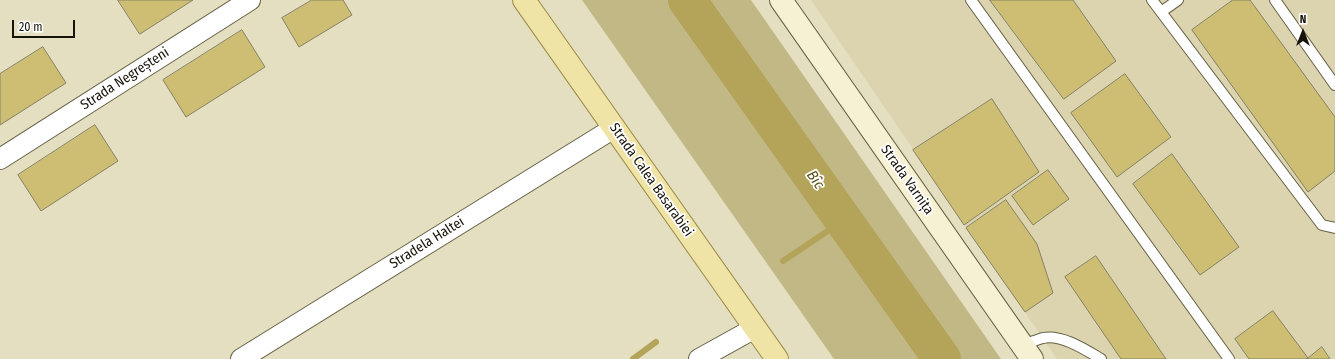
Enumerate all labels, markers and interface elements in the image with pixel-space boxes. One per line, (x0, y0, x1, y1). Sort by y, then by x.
scale bar (14, 12, 77, 38)
north arrow (1283, 12, 1323, 52)
text: N (1300, 13, 1306, 26)
text: 20 m (19, 20, 43, 34)
street label: Strada Negreșteni (78, 44, 172, 114)
street label: Strada Calea Basarabiei (606, 120, 696, 240)
street label: Strada Varnița (877, 142, 937, 218)
water label: Bîc (802, 167, 828, 193)
street label: Stradela Haltei (387, 213, 467, 273)

